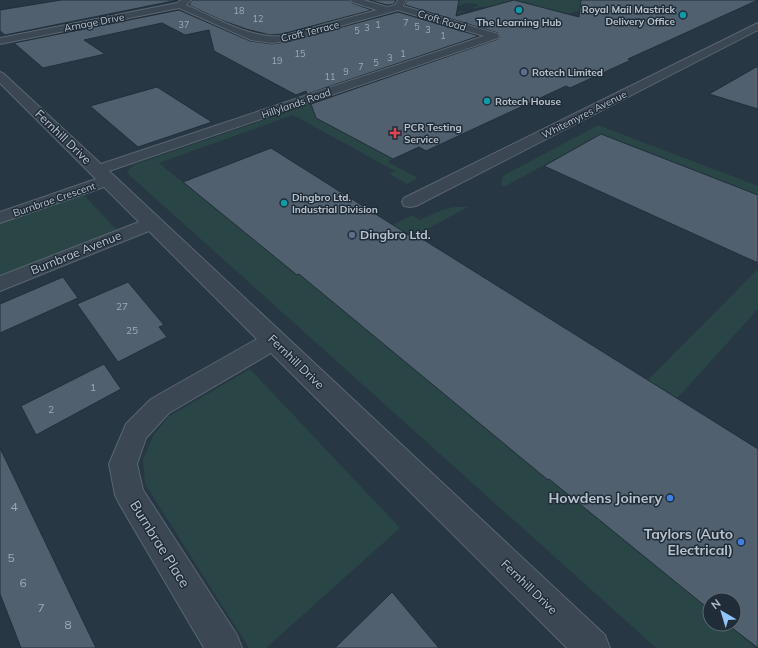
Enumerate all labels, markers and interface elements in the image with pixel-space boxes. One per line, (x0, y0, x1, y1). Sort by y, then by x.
place label: Royal Mail Mastrick Delivery Office (582, 3, 676, 28)
house number: 18 (234, 5, 244, 16)
marker: The Learning Hub (514, 5, 524, 15)
street label: Croft Road (416, 7, 468, 34)
street label: Arnage Drive (63, 10, 125, 35)
marker: Royal Mail Mastrick Delivery Office (678, 10, 688, 20)
house number: 12 (253, 13, 263, 24)
place label: The Learning Hub (476, 16, 562, 29)
house number: 7 (403, 17, 409, 28)
street label: Croft Terrace (280, 18, 341, 45)
house number: 37 (179, 19, 189, 30)
house number: 1 (375, 19, 381, 30)
house number: 5 (414, 21, 420, 32)
house number: 3 (364, 22, 370, 33)
house number: 3 (425, 24, 431, 35)
house number: 5 (354, 25, 360, 36)
house number: 1 (440, 30, 446, 41)
house number: 15 (295, 48, 306, 59)
house number: 1 (400, 48, 406, 59)
house number: 3 (387, 52, 393, 63)
house number: 19 (272, 55, 282, 66)
house number: 5 (373, 57, 379, 68)
house number: 7 (358, 61, 364, 72)
house number: 9 (343, 66, 349, 77)
place label: Rotech Limited (532, 66, 603, 79)
marker: Rotech Limited (519, 67, 529, 77)
house number: 11 (325, 71, 335, 82)
street label: Hillylands Road (260, 86, 333, 121)
street label: Whitemyres Avenue (540, 87, 629, 142)
place label: Rotech House (495, 95, 561, 108)
marker: Rotech House (482, 96, 492, 106)
street label: Fernhill Drive (32, 106, 95, 167)
place label: PCR Testing Service (404, 121, 462, 146)
marker: PCR Testing Service (389, 127, 401, 139)
street label: Burnbrae Crescent (11, 179, 97, 220)
place label: Dingbro Ltd. Industrial Division (292, 191, 378, 216)
marker: Dingbro Ltd. Industrial Division (279, 198, 289, 208)
street label: Burnbrae Avenue (28, 227, 123, 278)
place label: Dingbro Ltd. (360, 227, 431, 242)
marker: Dingbro Ltd. (347, 230, 357, 240)
house number: 27 (116, 300, 128, 313)
house number: 25 (126, 324, 138, 337)
street label: Fernhill Drive (265, 331, 328, 392)
house number: 1 (90, 381, 96, 394)
house number: 2 (48, 403, 54, 416)
place label: Howdens Joinery (549, 489, 662, 507)
marker: Howdens Joinery (665, 493, 675, 503)
street label: Burnbrae Place (126, 497, 194, 591)
house number: 4 (10, 499, 18, 514)
place label: Taylors (Auto Electrical) (644, 525, 733, 559)
marker: Taylors (Auto Electrical) (736, 537, 746, 547)
house number: 5 (7, 550, 15, 565)
street label: Fernhill Drive (498, 556, 561, 617)
house number: 6 (19, 575, 27, 590)
north arrow (702, 592, 742, 632)
text: N (708, 596, 723, 612)
house number: 7 (37, 600, 45, 615)
house number: 8 (64, 617, 72, 632)

